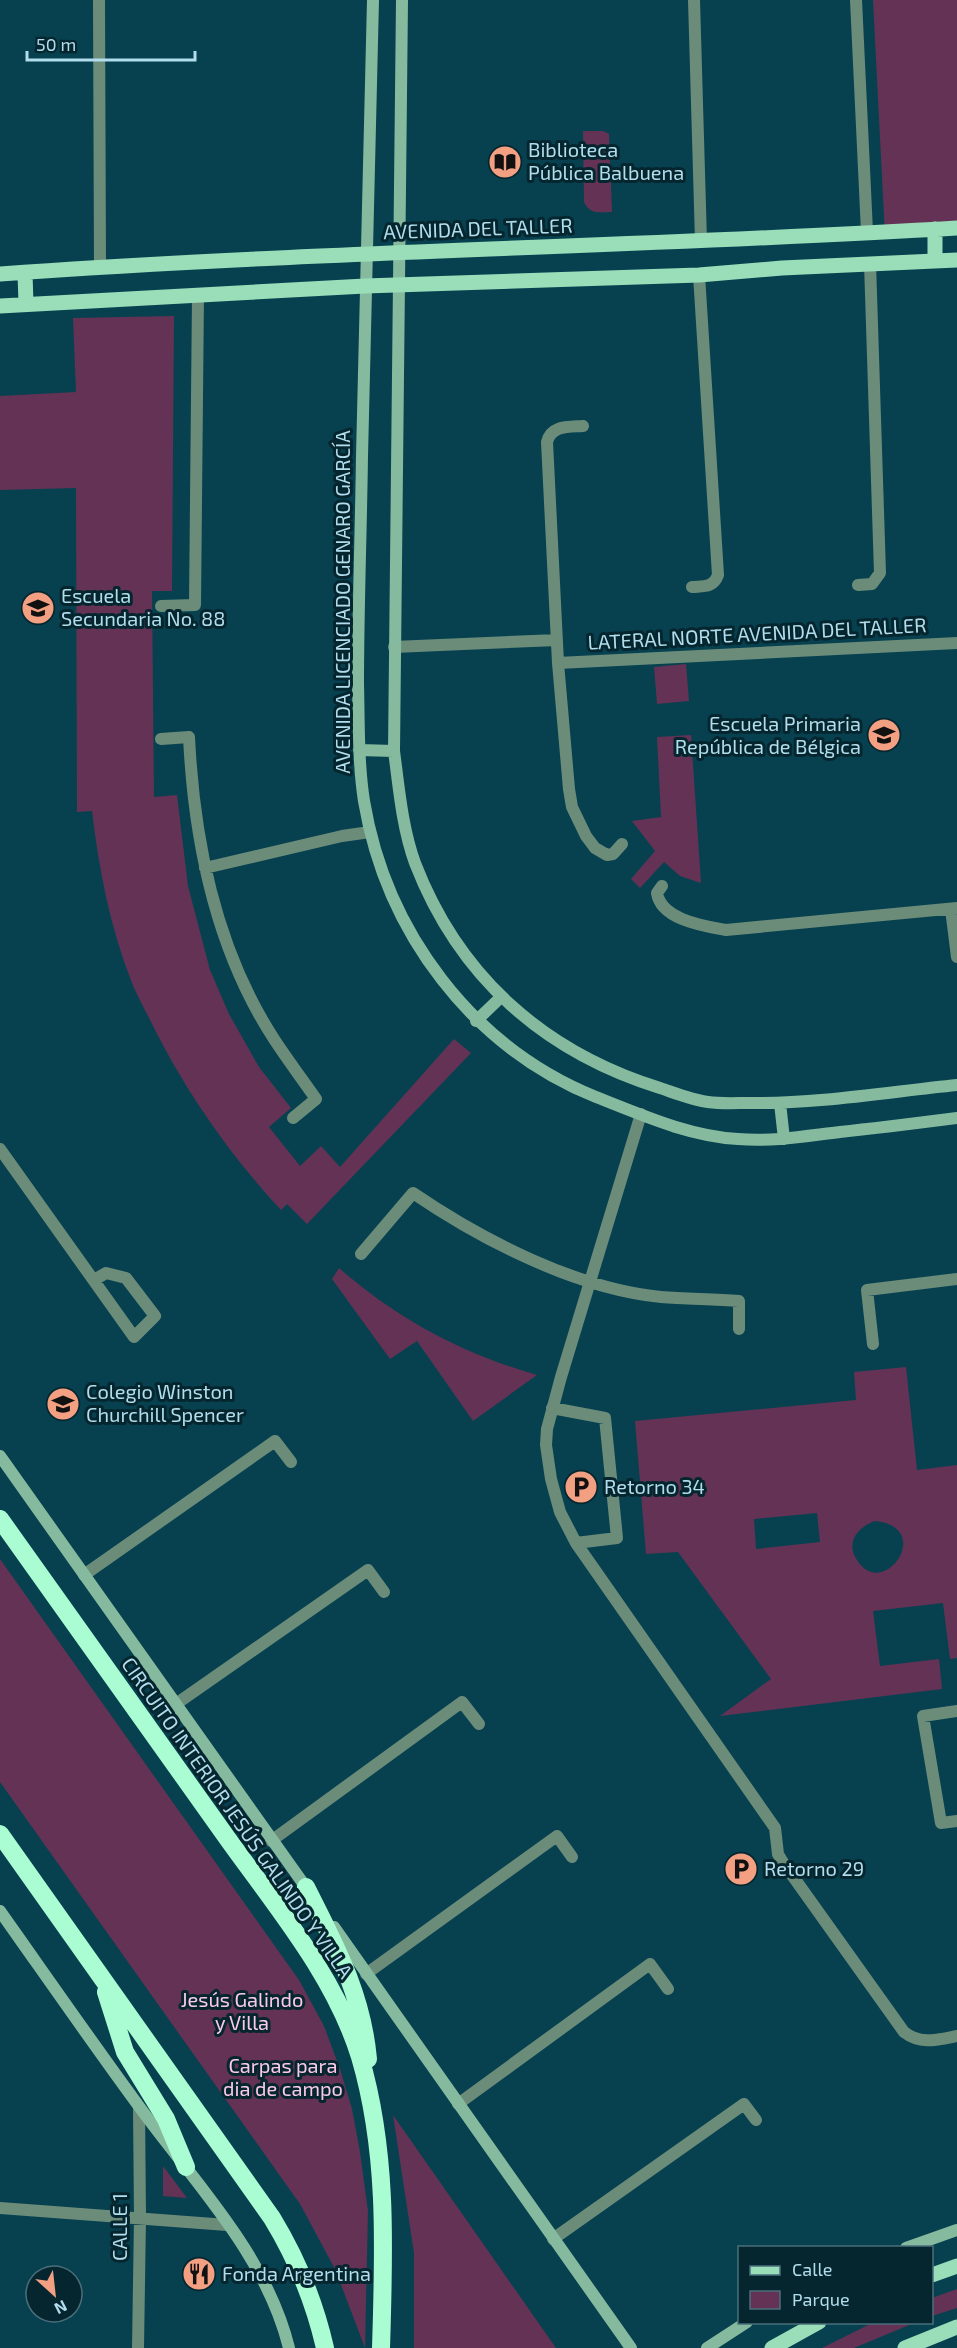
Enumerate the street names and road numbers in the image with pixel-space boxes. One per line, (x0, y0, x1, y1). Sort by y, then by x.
street label: AVENIDA DEL TALLER (383, 213, 573, 243)
street label: AVENIDA LICENCIADO GENARO GARCÍA (330, 430, 354, 774)
street label: LATERAL NORTE AVENIDA DEL TALLER (587, 612, 927, 654)
street label: CIRCUITO INTERIOR JESÚS GALINDO Y VILLA (117, 1652, 359, 1983)
street label: CALLE 1 (107, 2193, 131, 2261)

